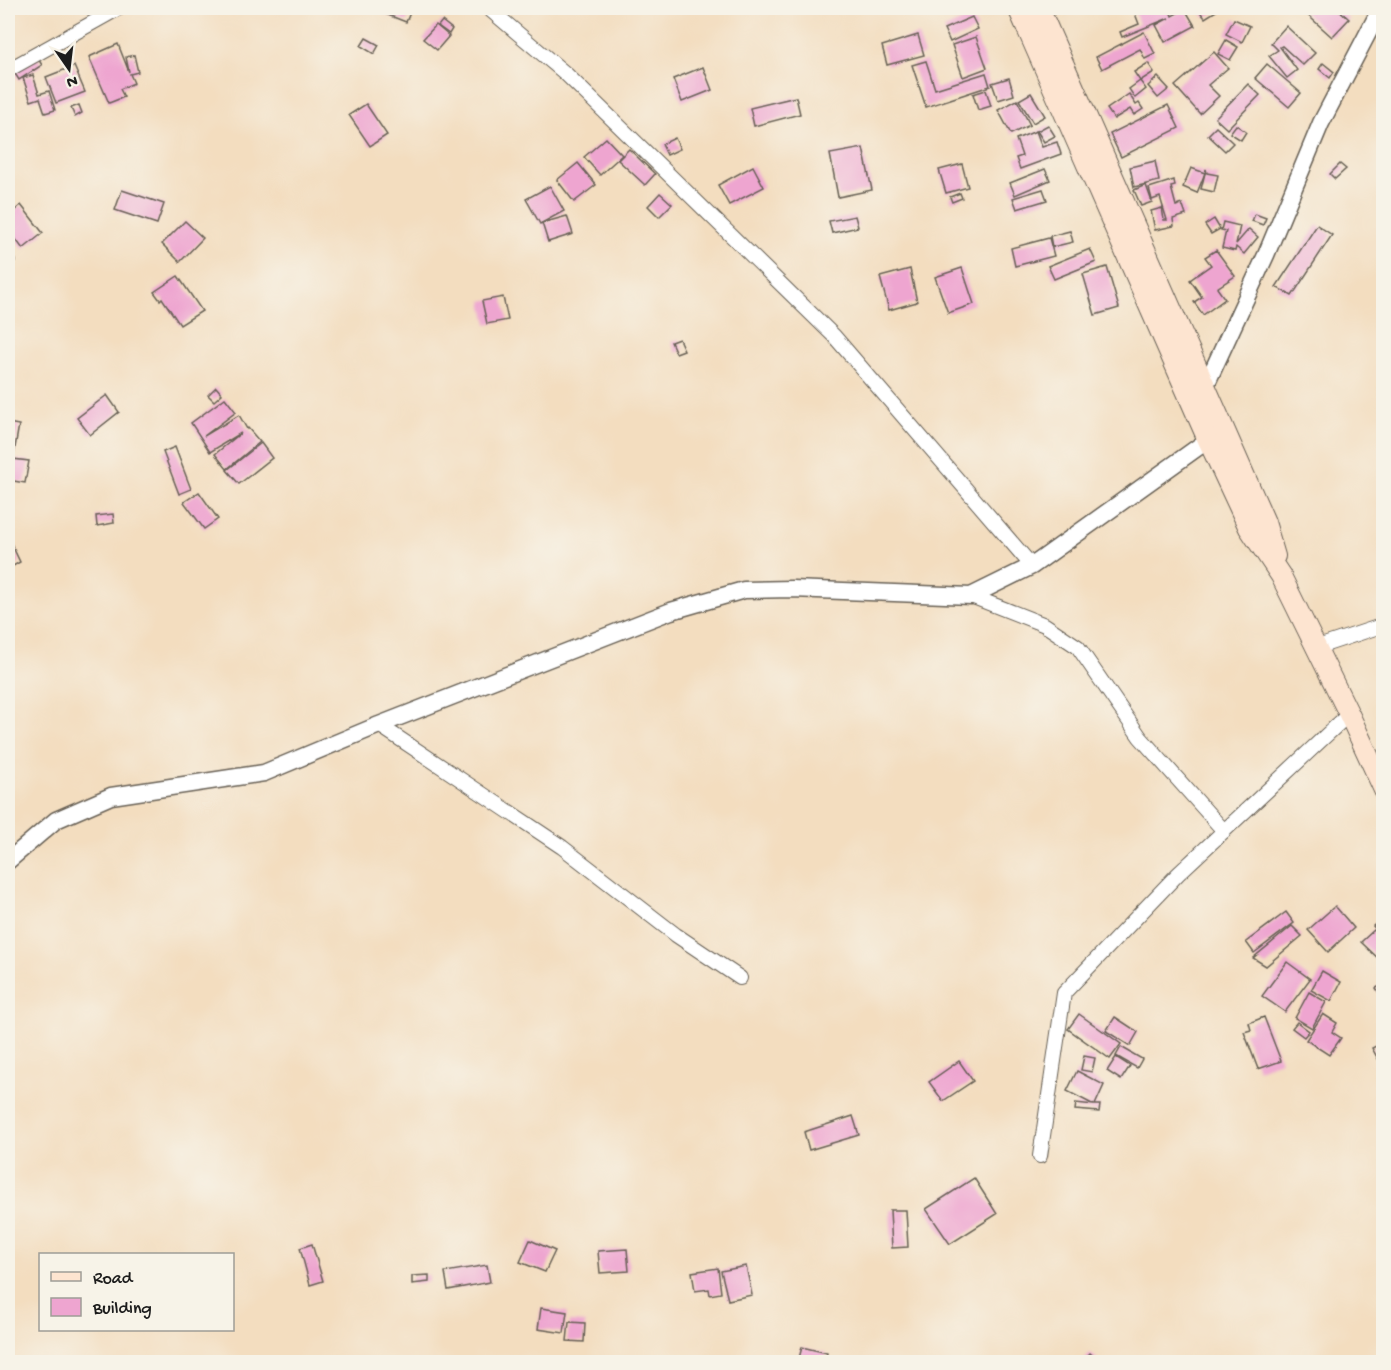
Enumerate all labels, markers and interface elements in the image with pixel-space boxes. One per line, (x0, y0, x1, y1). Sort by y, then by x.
north arrow (39, 39, 99, 99)
text: N (64, 70, 79, 91)
legend (39, 1253, 234, 1331)
text: Road (93, 1269, 134, 1290)
text: Building (92, 1299, 152, 1320)

